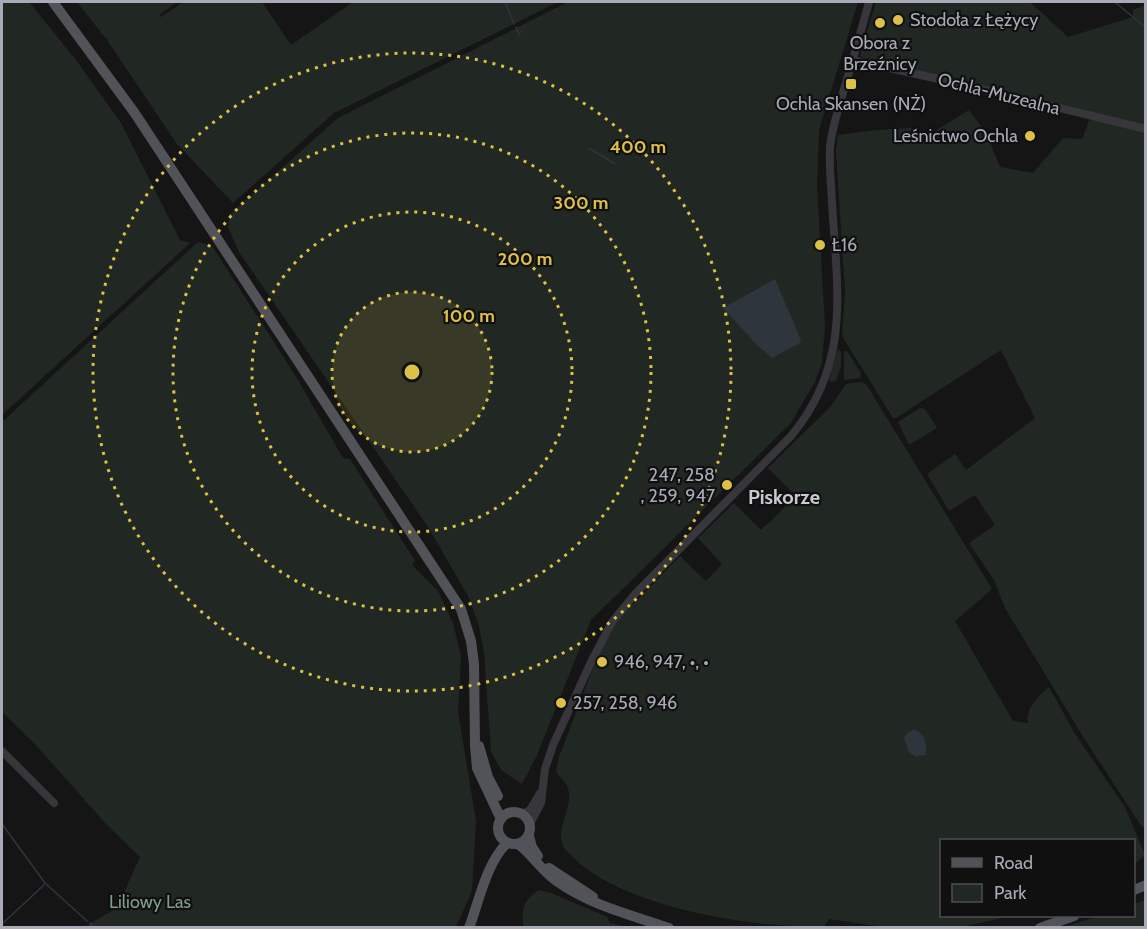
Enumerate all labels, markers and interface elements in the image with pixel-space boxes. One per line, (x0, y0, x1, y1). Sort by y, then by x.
place label: Stodoła z Łężycy (910, 9, 1038, 31)
marker: Stodoła z Łężycy (891, 13, 905, 27)
marker: Obora z Brzeźnicy (873, 16, 887, 30)
place label: Obora z Brzeźnicy (843, 32, 917, 75)
street label: Ochla-Muzealna (936, 68, 1063, 120)
marker: Ochla Skansen (NŻ) (844, 77, 858, 91)
place label: Ochla Skansen (NŻ) (776, 93, 926, 115)
place label: Leśnictwo Ochla (893, 125, 1018, 147)
marker: Leśnictwo Ochla (1023, 129, 1037, 143)
text: 400 m (610, 136, 666, 158)
text: 300 m (554, 192, 608, 214)
place label: Ł16 (832, 234, 857, 256)
marker: Ł16 (813, 238, 827, 252)
text: 200 m (498, 248, 552, 270)
text: 100 m (443, 305, 495, 327)
centre of rings (402, 362, 422, 382)
place label: 247, 258 , 259, 947 (640, 464, 715, 507)
marker: 247, 258 , 259, 947 (720, 478, 734, 492)
district label: Piskorze (748, 485, 820, 509)
place label: 946, 947, •, • (614, 651, 709, 673)
marker: 946, 947, •, • (595, 655, 609, 669)
place label: 257, 258, 946 (573, 692, 677, 714)
marker: 257, 258, 946 (554, 696, 568, 710)
legend (940, 839, 1135, 917)
text: Road (994, 852, 1033, 874)
text: Park (994, 882, 1027, 904)
park label: Liliowy Las (109, 891, 191, 913)

